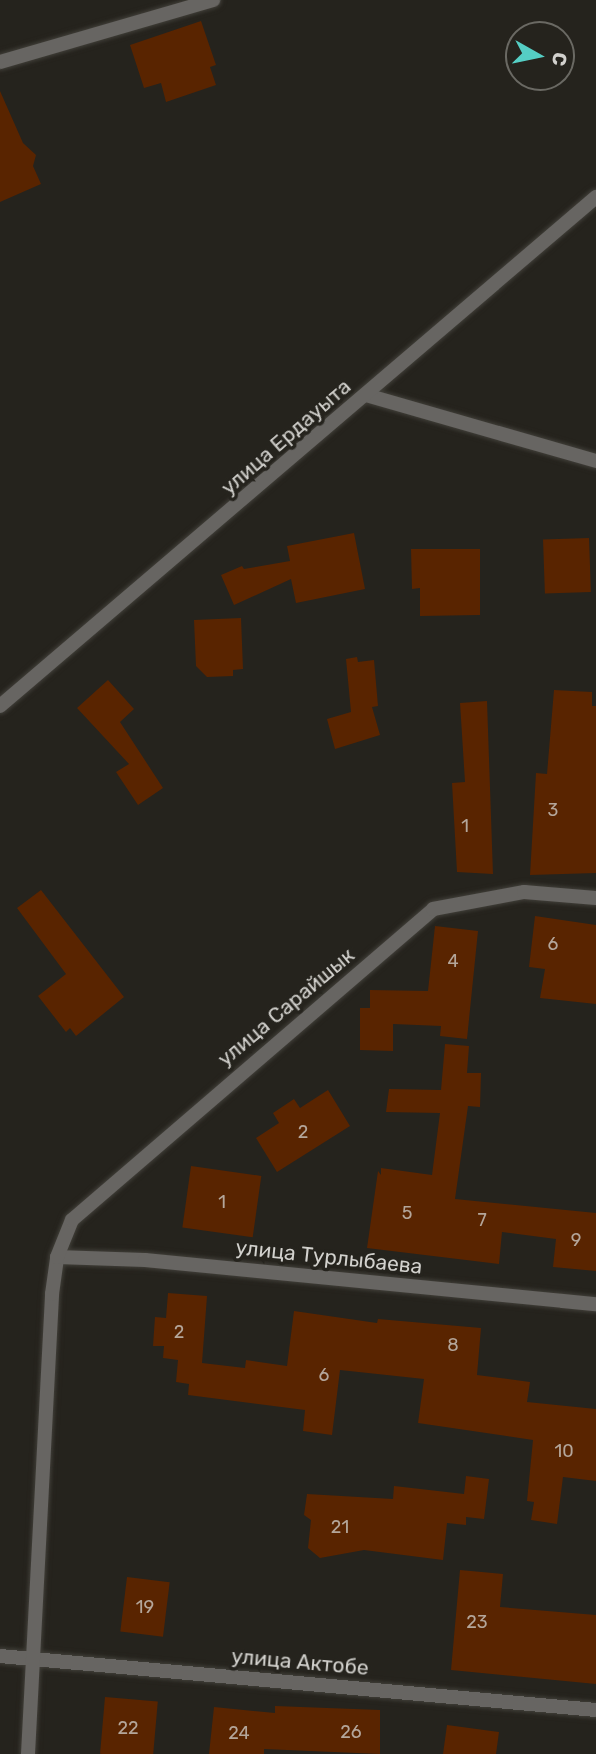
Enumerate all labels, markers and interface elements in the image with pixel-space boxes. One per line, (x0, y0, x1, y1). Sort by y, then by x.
north arrow (505, 21, 575, 91)
text: С (547, 51, 572, 67)
street label: улица Ердауыта (216, 374, 356, 500)
house number: 3 (548, 799, 558, 821)
house number: 1 (461, 815, 469, 837)
house number: 6 (548, 933, 558, 955)
street label: улица Сарайшык (213, 942, 359, 1072)
house number: 4 (447, 950, 459, 972)
house number: 2 (298, 1121, 308, 1143)
house number: 1 (218, 1191, 226, 1213)
house number: 5 (402, 1202, 412, 1224)
house number: 7 (477, 1209, 487, 1231)
house number: 9 (571, 1229, 581, 1251)
street label: улица Турлыбаева (234, 1235, 424, 1279)
house number: 2 (174, 1321, 184, 1343)
house number: 8 (447, 1334, 459, 1356)
house number: 6 (319, 1364, 329, 1386)
house number: 10 (554, 1440, 574, 1462)
house number: 21 (331, 1516, 349, 1538)
house number: 19 (136, 1596, 154, 1618)
house number: 23 (466, 1611, 488, 1633)
street label: улица Актобе (230, 1643, 370, 1681)
house number: 22 (117, 1717, 139, 1739)
house number: 26 (340, 1721, 362, 1743)
house number: 24 (228, 1722, 250, 1744)

